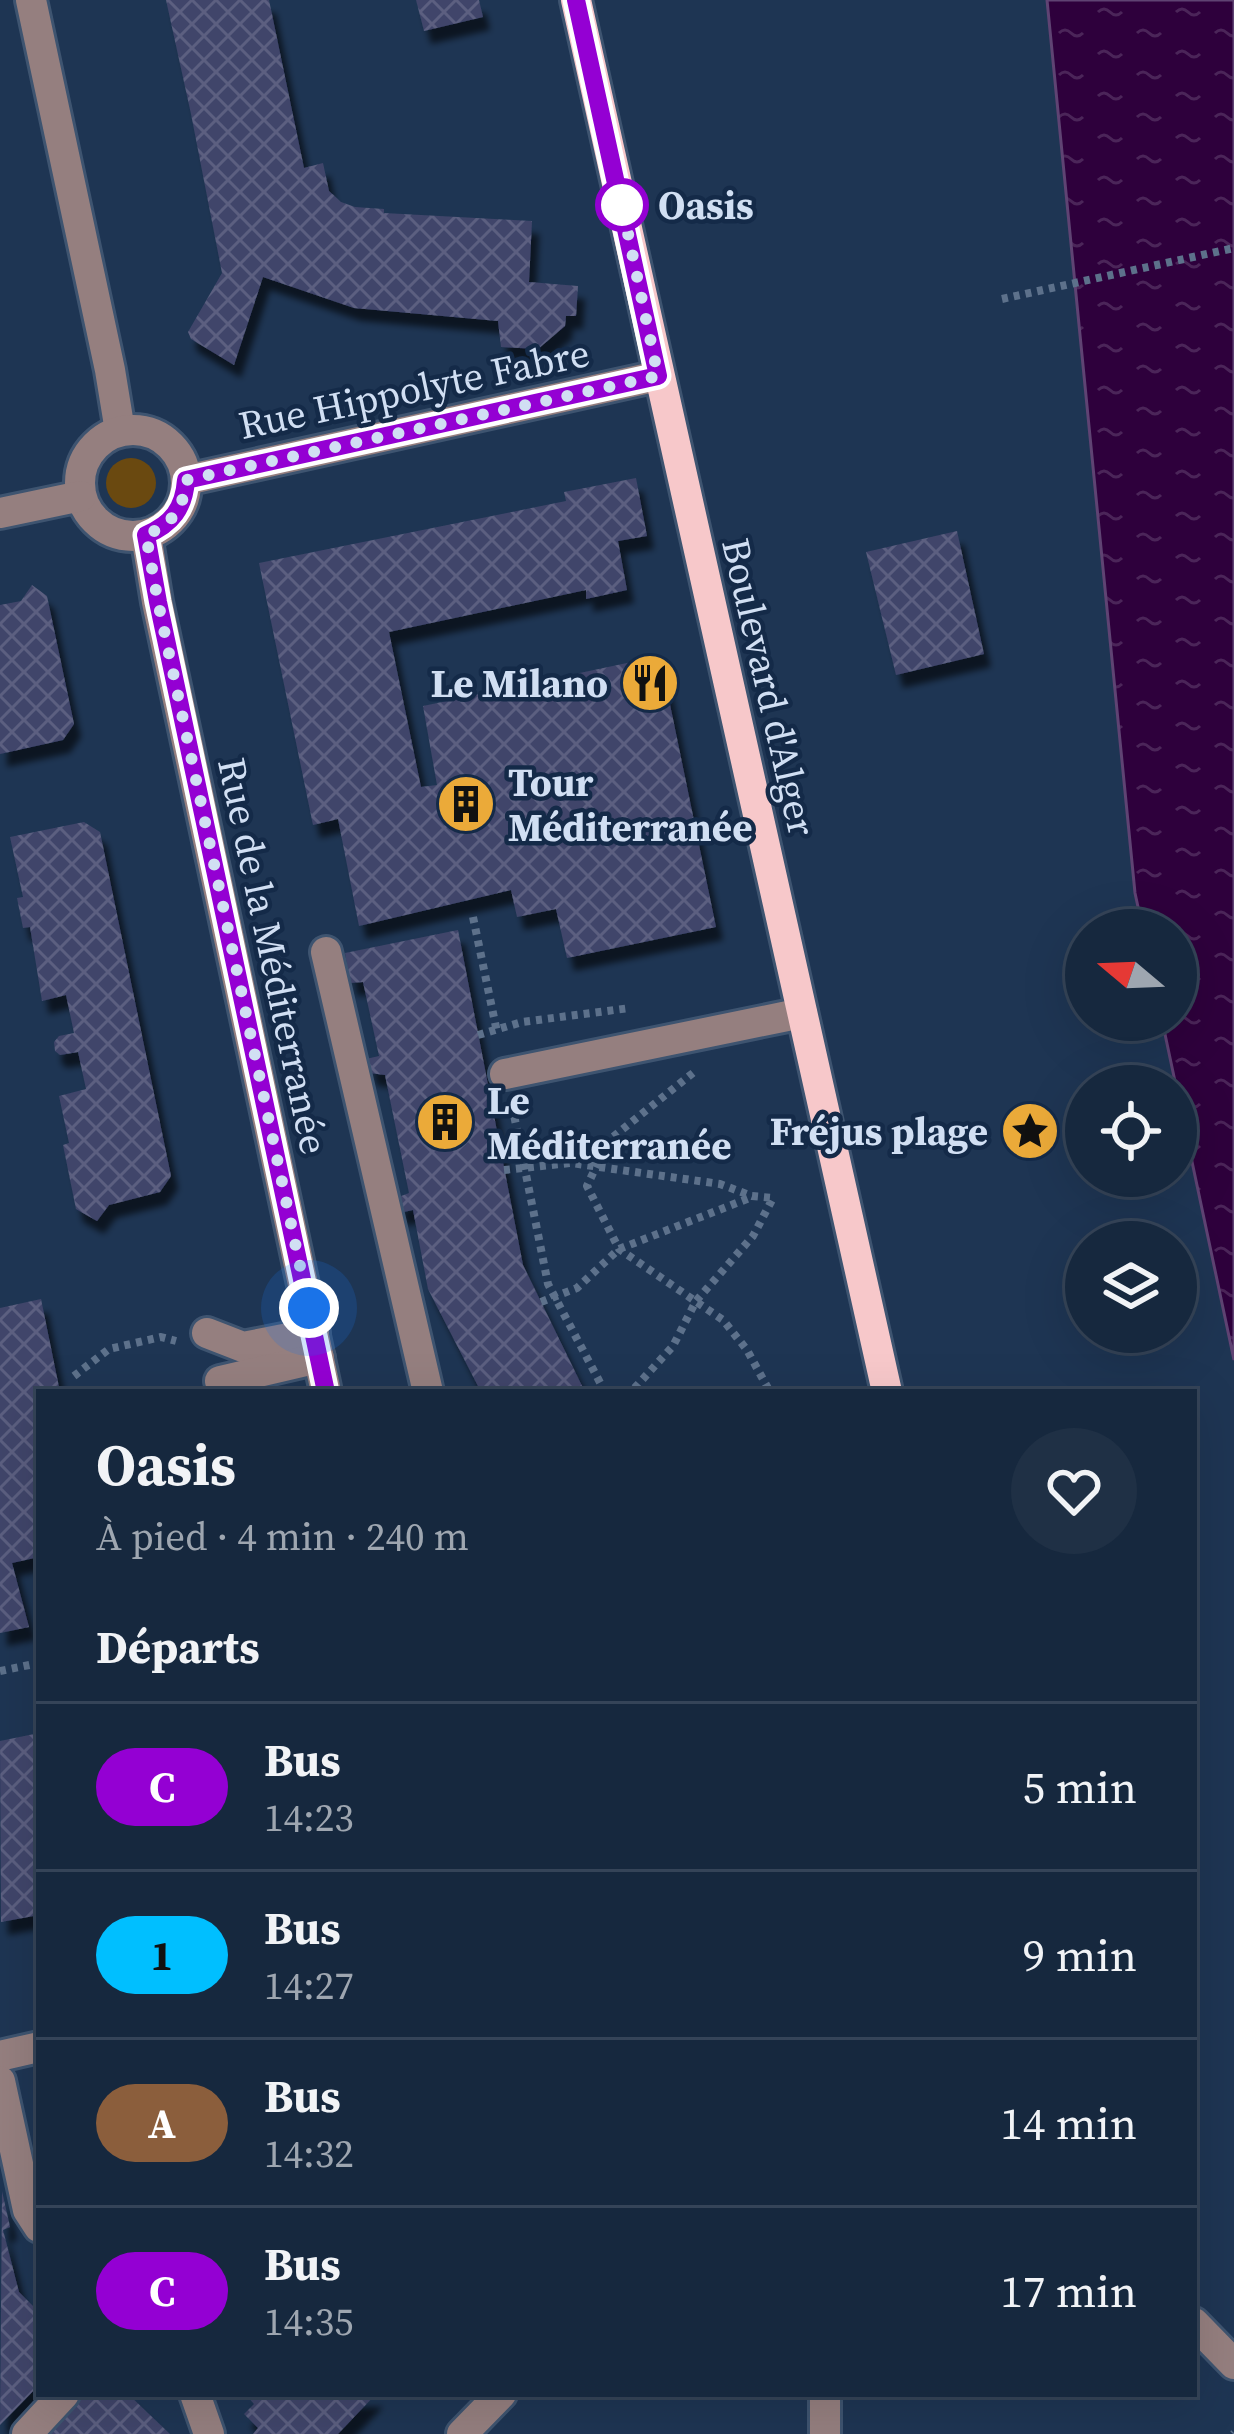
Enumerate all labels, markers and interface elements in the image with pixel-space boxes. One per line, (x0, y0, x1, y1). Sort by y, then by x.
place label: Oasis (658, 179, 754, 232)
marker: Oasis (597, 180, 647, 230)
street label: Rue Hippolyte Fabre (234, 326, 594, 452)
street label: Boulevard d'Alger (709, 533, 829, 842)
restaurant icon: Le Milano (619, 652, 681, 714)
place label: Le Milano (431, 657, 608, 710)
street label: Rue de la Méditerranée (205, 753, 341, 1159)
place label: Tour Méditerranée (508, 756, 752, 854)
building icon: Tour Méditerranée (435, 773, 497, 835)
north arrow (1065, 909, 1197, 1041)
map controls (1065, 909, 1197, 1353)
button: locate (1065, 1065, 1197, 1197)
place label: Le Méditerranée (487, 1074, 731, 1172)
building icon: Le Méditerranée (414, 1091, 476, 1153)
place icon: Fréjus plage (999, 1100, 1061, 1162)
place label: Fréjus plage (770, 1105, 988, 1158)
button: layers (1065, 1221, 1197, 1353)
your location (279, 1278, 339, 1338)
text: Oasis (96, 1426, 236, 1504)
button: heart (1011, 1428, 1137, 1554)
text: À pied · 4 min · 240 m (96, 1510, 469, 1563)
text: Départs (96, 1616, 260, 1678)
text: Bus (264, 1729, 341, 1791)
text: 5 min (1023, 1756, 1137, 1818)
text: C (149, 1758, 175, 1816)
text: 14:23 (264, 1791, 354, 1844)
text: Bus (264, 1897, 341, 1959)
text: 9 min (1023, 1924, 1137, 1986)
text: 1 (151, 1926, 173, 1984)
text: 14:27 (264, 1959, 354, 2012)
text: Bus (264, 2065, 341, 2127)
text: 14 min (1000, 2092, 1137, 2154)
text: A (148, 2094, 176, 2152)
text: 14:32 (264, 2127, 354, 2180)
text: Bus (264, 2233, 341, 2295)
text: 17 min (1000, 2260, 1137, 2322)
text: C (149, 2262, 175, 2320)
text: 14:35 (264, 2295, 354, 2348)

